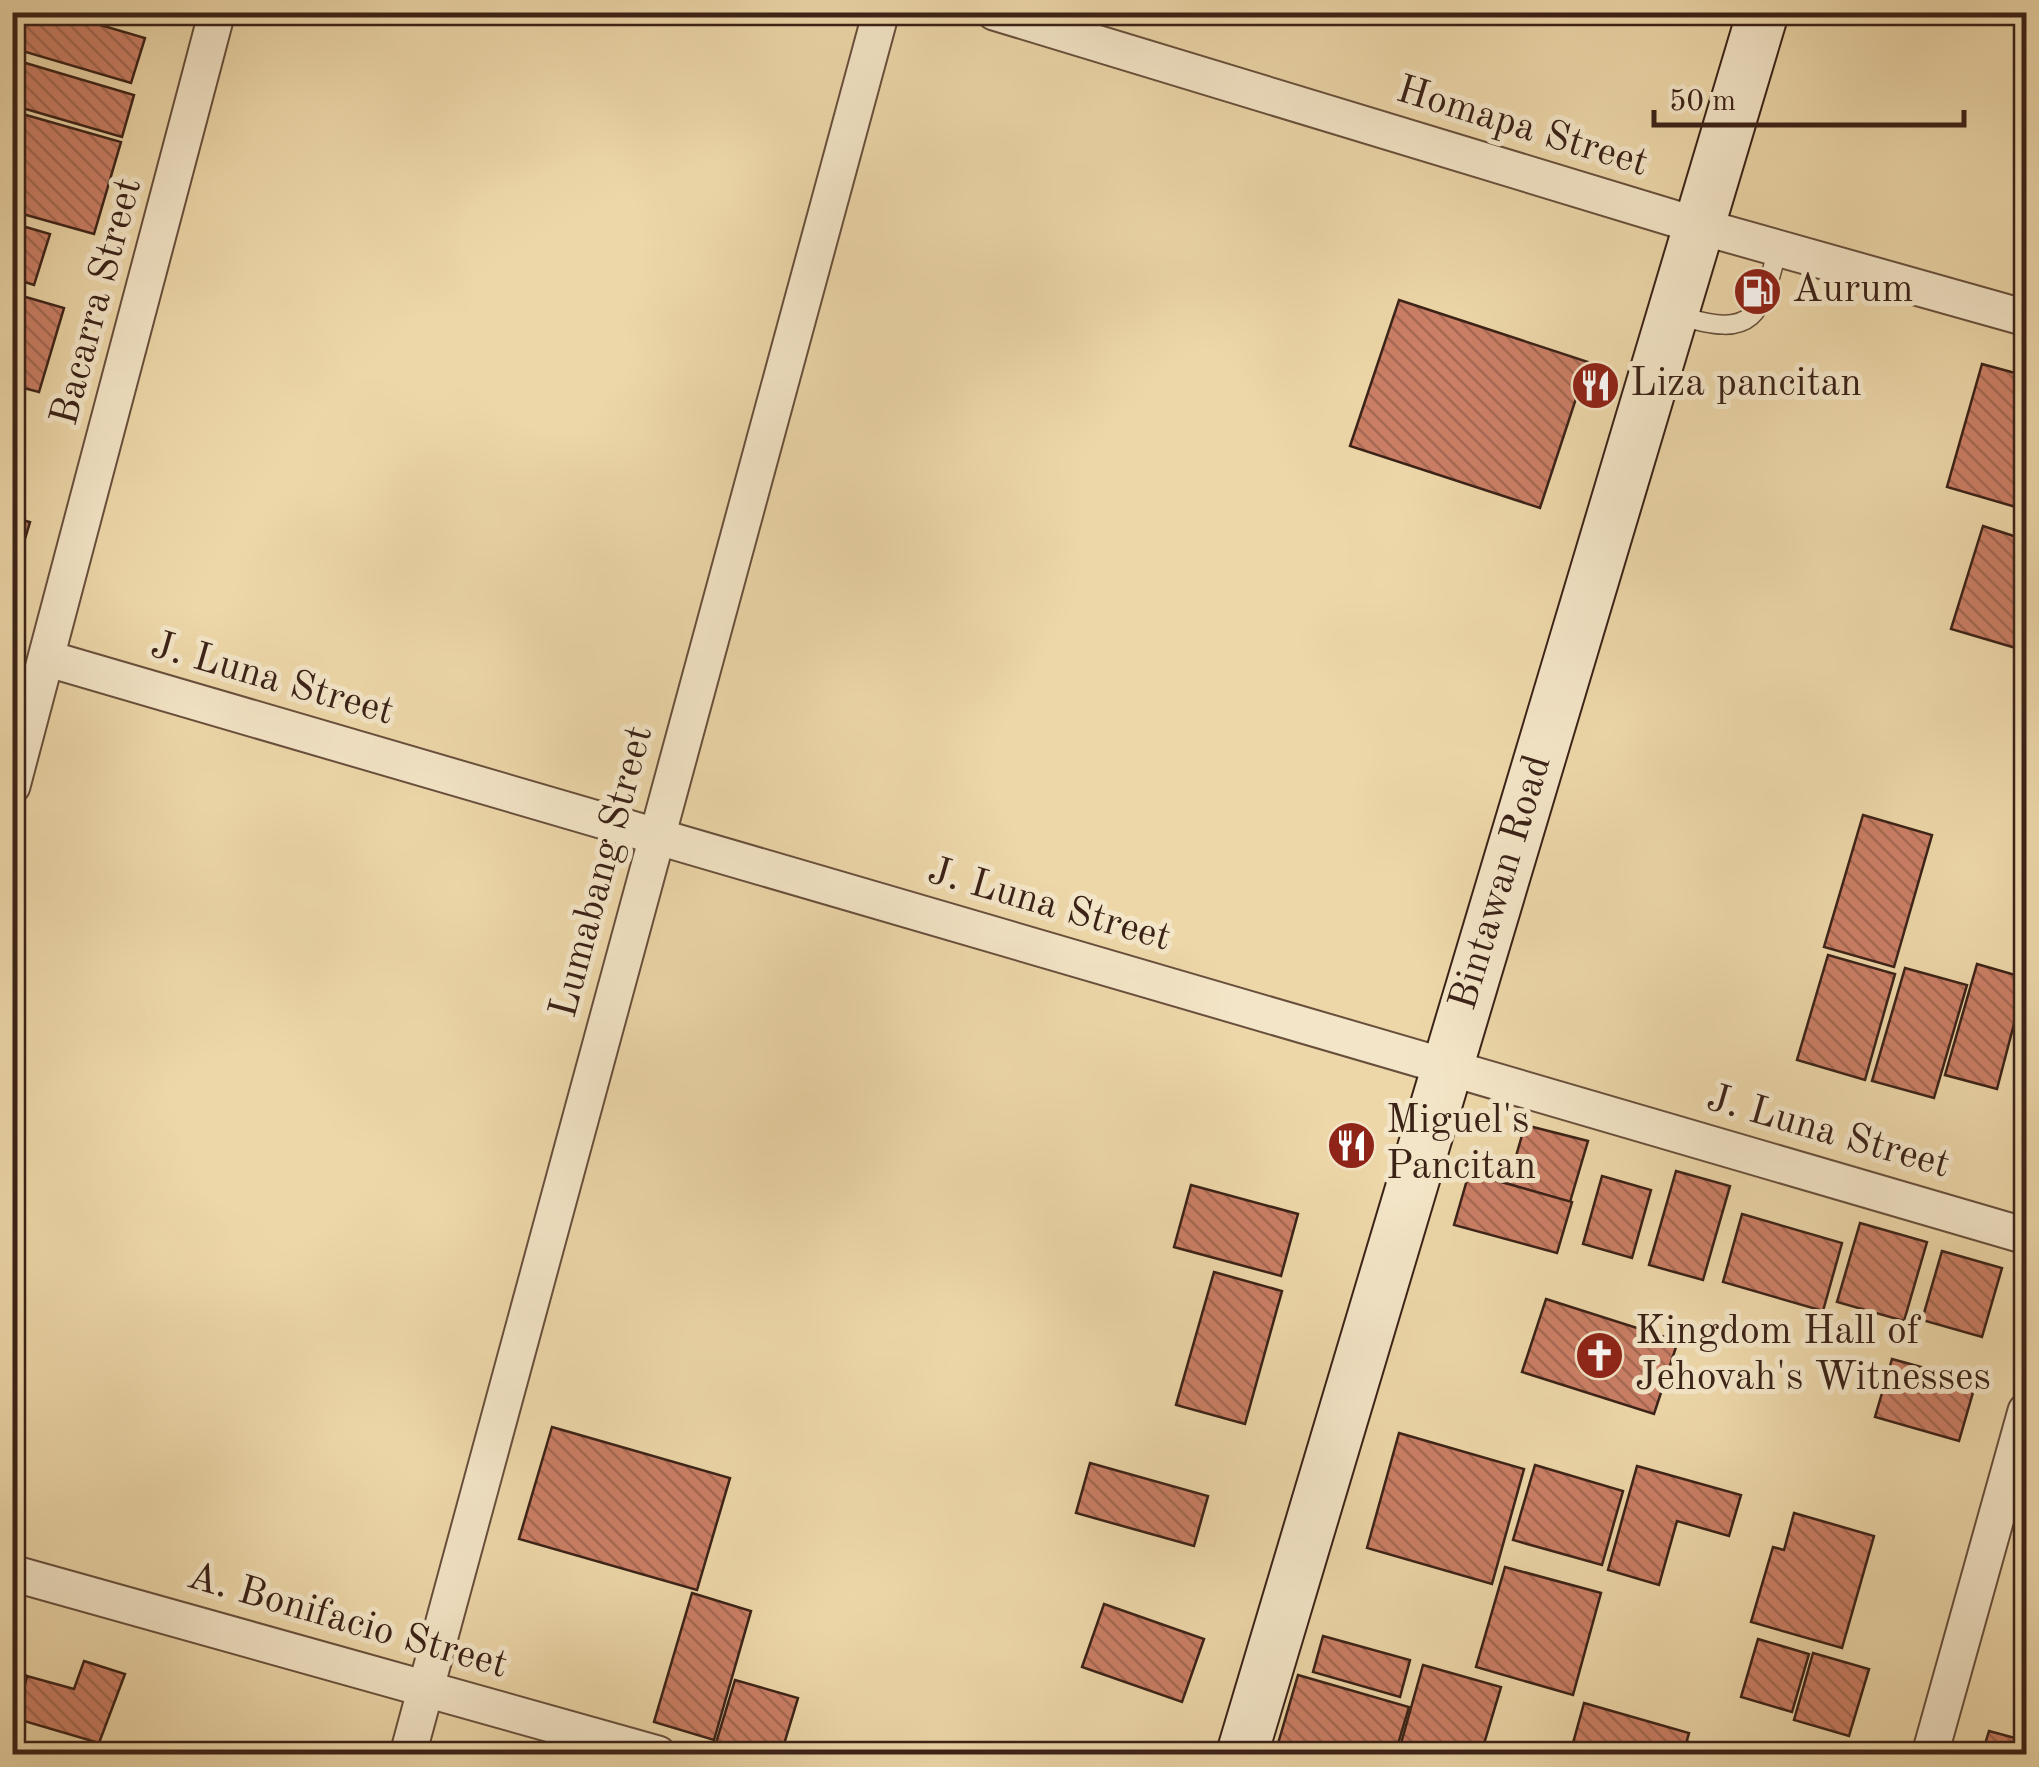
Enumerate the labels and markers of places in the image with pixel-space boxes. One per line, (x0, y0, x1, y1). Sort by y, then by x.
fuel station icon: Aurum (1731, 265, 1783, 317)
place label: Aurum (1792, 271, 1913, 311)
restaurant icon: Liza pancitan (1569, 359, 1621, 411)
place label: Liza pancitan (1630, 365, 1862, 405)
place label: Miguel's Pancitan (1386, 1102, 1536, 1188)
restaurant icon: Miguel's Pancitan (1325, 1119, 1377, 1171)
place label: Kingdom Hall of Jehovah's Witnesses (1635, 1313, 1991, 1399)
church icon: Kingdom Hall of Jehovah's Witnesses (1574, 1330, 1626, 1382)

